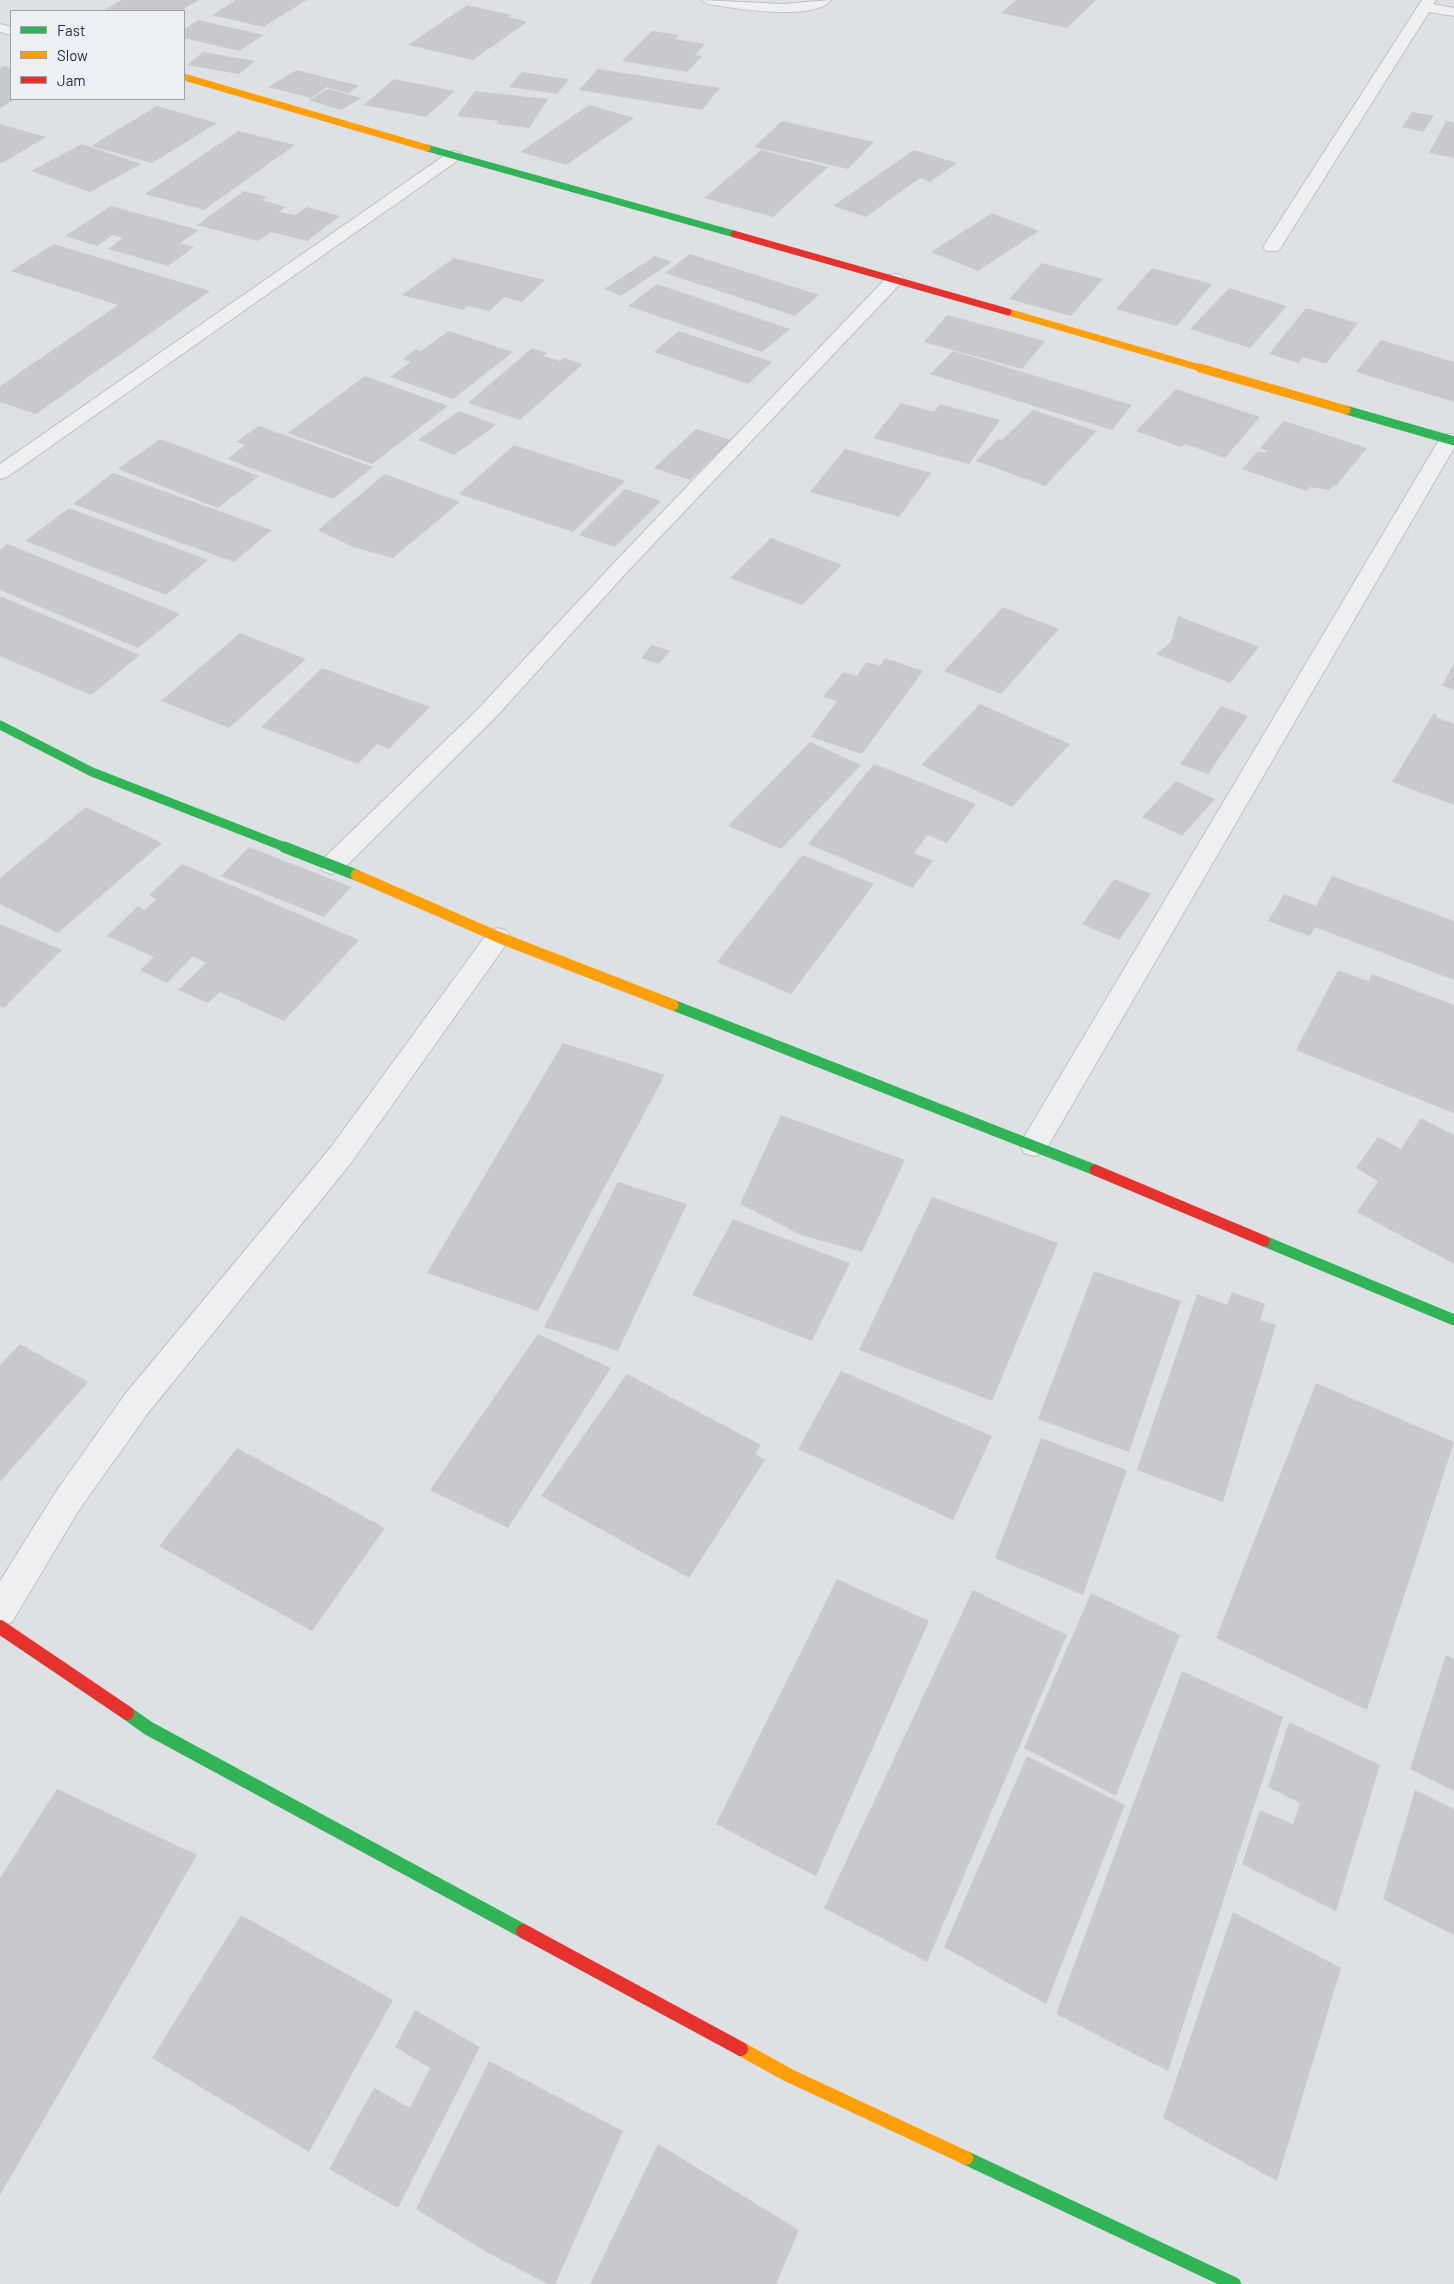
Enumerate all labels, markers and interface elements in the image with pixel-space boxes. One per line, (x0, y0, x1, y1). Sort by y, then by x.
legend (10, 10, 185, 100)
text: Fast (57, 21, 85, 39)
text: Slow (57, 46, 88, 64)
text: Jam (57, 71, 86, 89)

